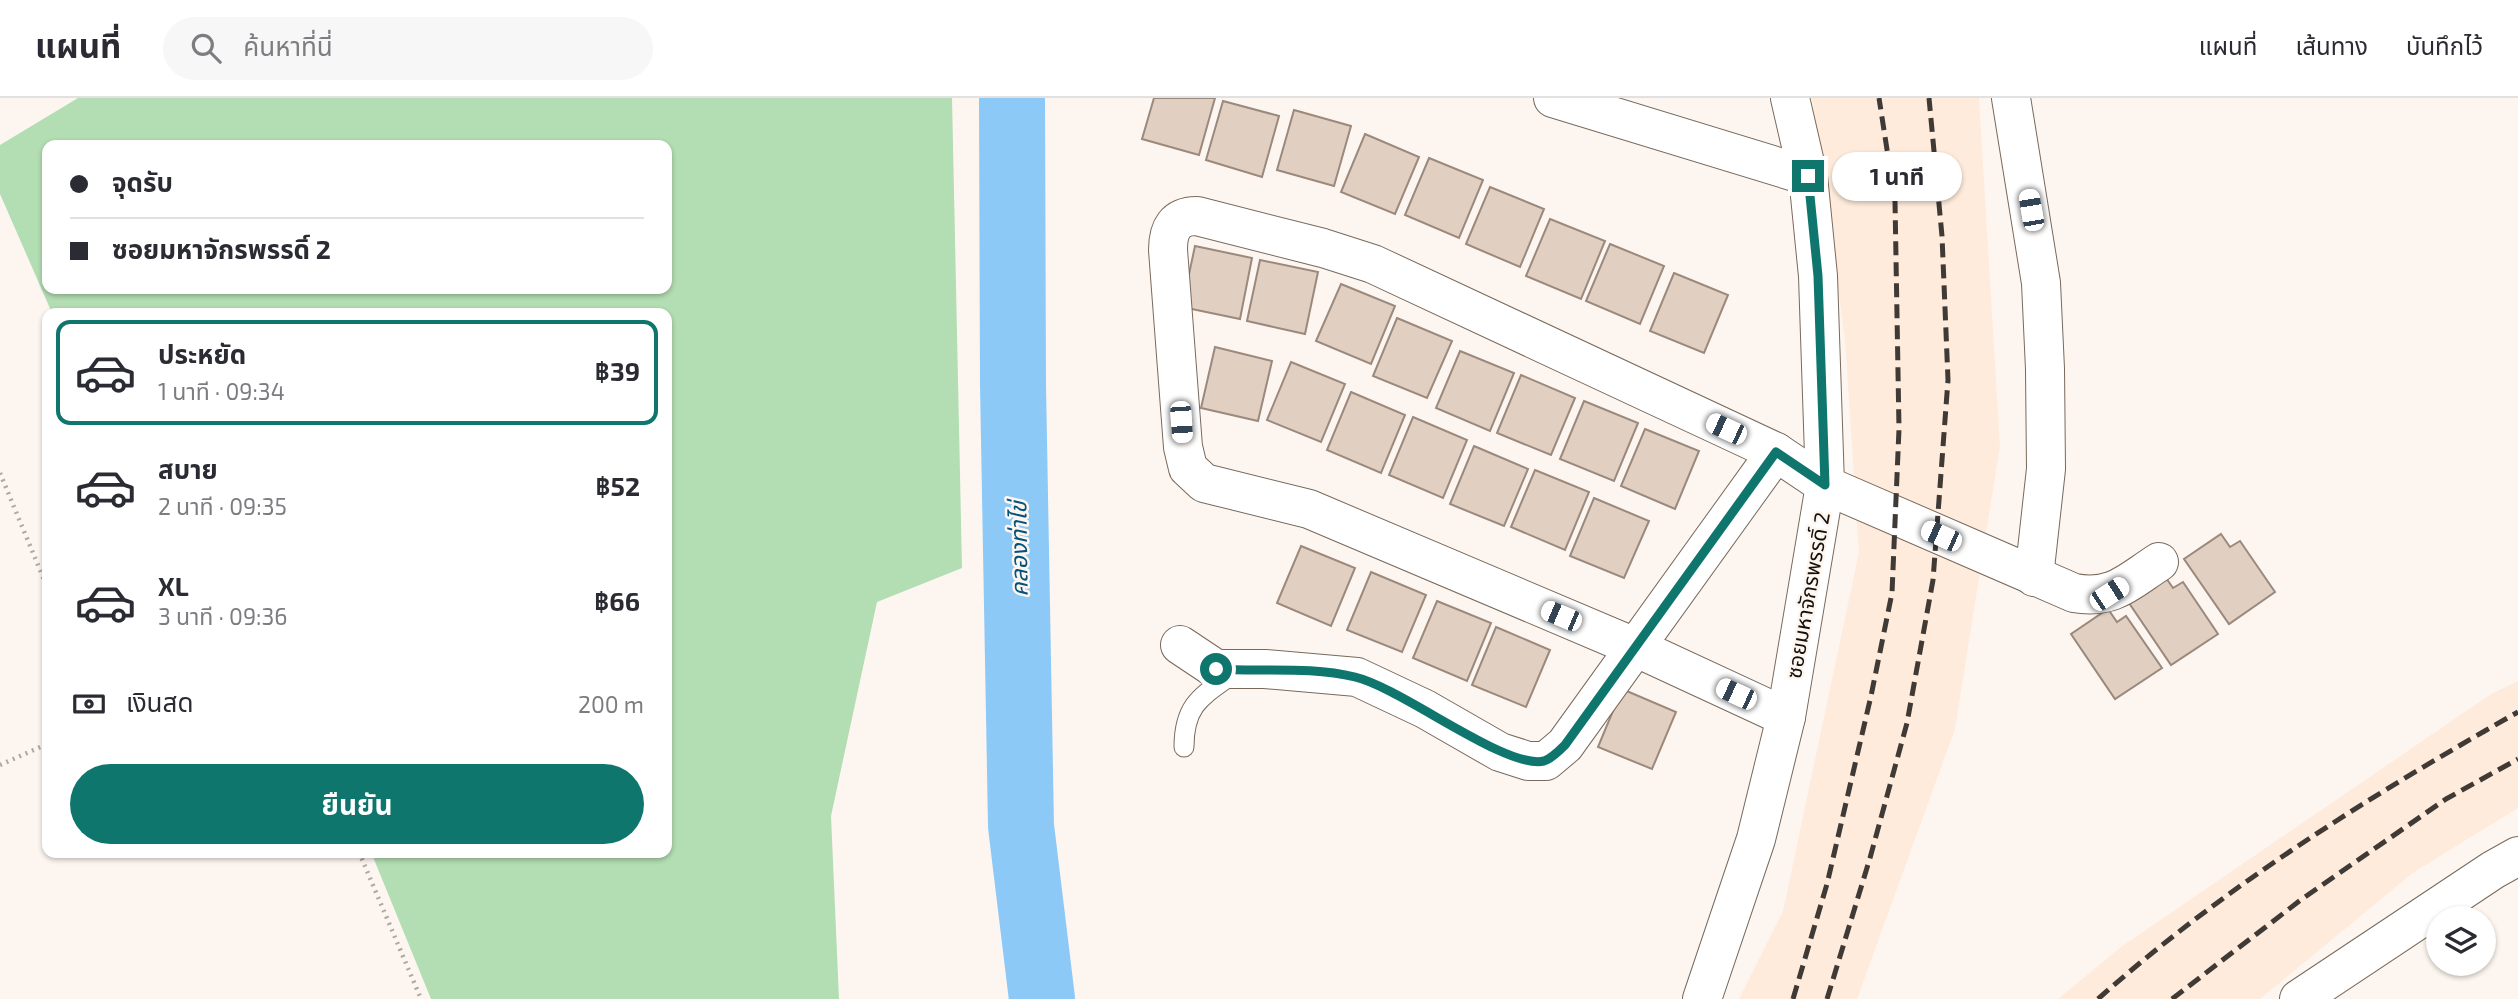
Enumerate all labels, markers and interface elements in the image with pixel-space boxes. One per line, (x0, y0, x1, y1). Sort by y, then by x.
search box (163, 17, 653, 80)
text: แผนที่ (35, 25, 121, 65)
icon: search (187, 29, 225, 67)
text: ค้นหาที่นี่ (243, 30, 333, 61)
text: แผนที่ (2199, 31, 2257, 60)
text: เส้นทาง (2295, 31, 2368, 60)
text: บันทึกไว้ (2406, 31, 2483, 60)
callout: 1 นาที (1832, 152, 1962, 200)
route end (1792, 160, 1824, 192)
text: 1 นาที (1870, 162, 1924, 190)
text: จุดรับ (112, 166, 173, 197)
car (2018, 187, 2045, 233)
text: ซอยมหาจักรพรรดิ์ 2 (112, 233, 331, 264)
text: ประหยัด (158, 338, 246, 369)
icon: car (74, 341, 137, 404)
text: ฿39 (595, 355, 640, 386)
text: 1 นาที · 09:34 (158, 377, 285, 405)
car (1170, 400, 1193, 444)
car (1703, 411, 1750, 447)
text: สบาย (158, 453, 218, 484)
icon: car (74, 456, 137, 519)
text: ฿52 (595, 470, 640, 501)
text: 2 นาที · 09:35 (158, 492, 287, 520)
water label: คลองท่าไข่ (1003, 498, 1033, 597)
street label: ซอยมหาจักรพรรดิ์ 2 (1780, 510, 1834, 680)
car (1918, 518, 1965, 554)
text: XL (158, 570, 189, 601)
icon: car (74, 571, 137, 634)
car (2086, 574, 2133, 614)
text: ฿66 (594, 585, 640, 616)
car (1538, 598, 1585, 634)
text: 3 นาที · 09:36 (158, 602, 287, 630)
route start (1200, 653, 1232, 685)
car (1713, 676, 1760, 712)
icon: cash (70, 685, 108, 723)
text: เงินสด (126, 686, 193, 717)
text: 200 m (578, 690, 644, 718)
button: ยืนยัน (70, 764, 644, 844)
map controls (2426, 906, 2496, 976)
button: layers (2426, 906, 2496, 976)

